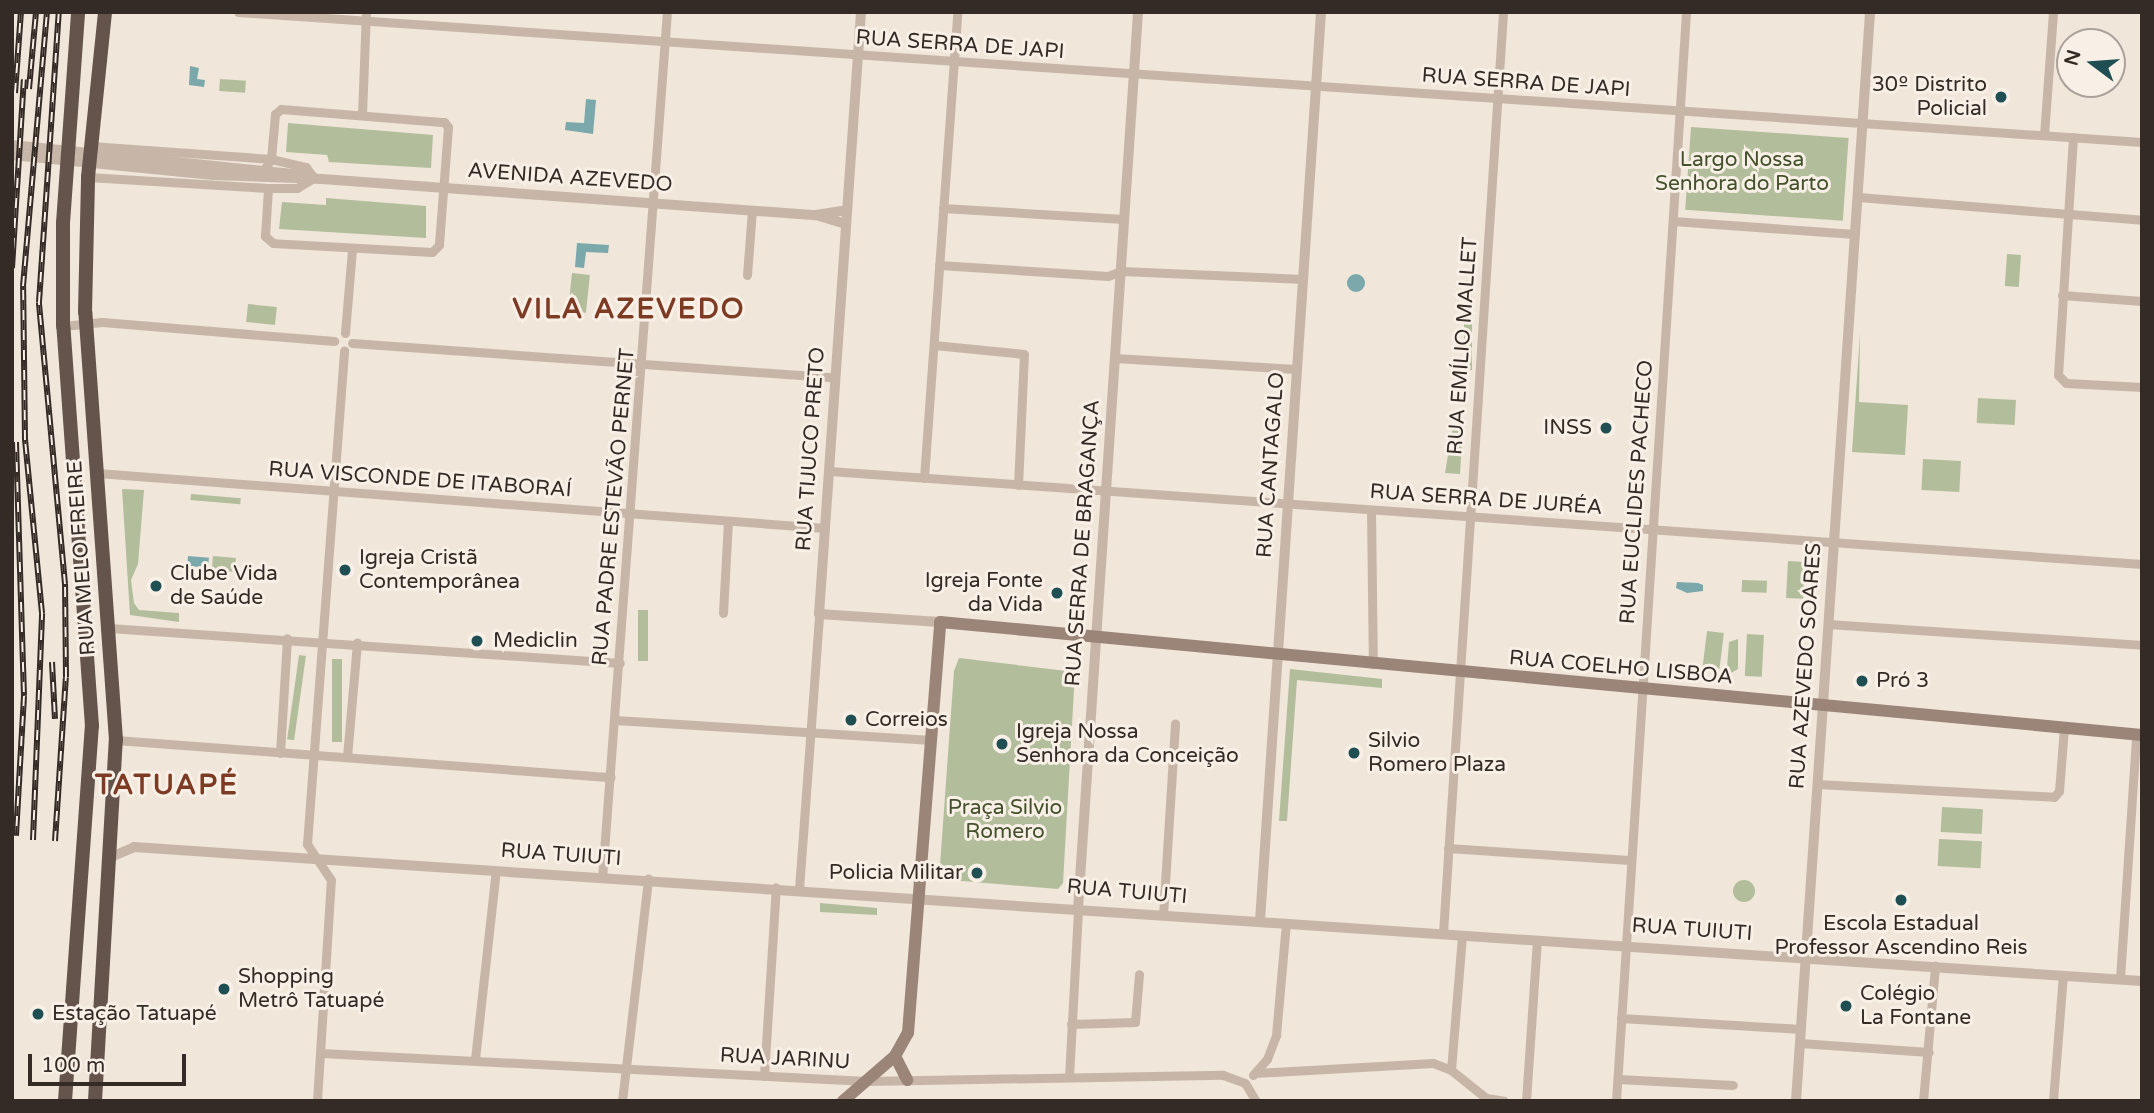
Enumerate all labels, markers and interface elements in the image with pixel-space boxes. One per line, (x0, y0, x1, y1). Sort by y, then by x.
street label: RUA SERRA DE JAPI (855, 25, 1065, 65)
north arrow (2056, 28, 2126, 98)
text: N (2060, 47, 2085, 68)
street label: RUA SERRA DE JAPI (1421, 63, 1631, 103)
place label: 30º Distrito Policial (1872, 72, 1987, 122)
marker: 30º Distrito Policial (1993, 89, 2009, 105)
park label: Largo Nossa Senhora do Parto (1655, 147, 1829, 197)
street label: AVENIDA AZEVEDO (467, 158, 673, 198)
street label: RUA EMÍLIO MALLET (1443, 236, 1483, 456)
district label: VILA AZEVEDO (514, 292, 744, 326)
street label: RUA TIJUCO PRETO (791, 346, 831, 552)
street label: RUA PADRE ESTEVÃO PERNET (588, 347, 640, 667)
street label: RUA EUCLIDES PACHECO (1615, 359, 1659, 625)
street label: RUA CANTAGALO (1252, 371, 1290, 559)
street label: RUA SERRA DE BRAGANÇA (1060, 399, 1106, 687)
place label: INSS (1543, 415, 1592, 441)
marker: INSS (1598, 420, 1614, 436)
street label: RUA VISCONDE DE ITABORAÍ (268, 457, 572, 503)
street label: RUA MELO FREIRE (63, 460, 101, 656)
street label: RUA SERRA DE JURÉA (1369, 479, 1603, 521)
street label: RUA AZEVEDO SOARES (1785, 542, 1827, 790)
place label: Igreja Cristã Contemporânea (359, 545, 520, 595)
place label: Clube Vida de Saúde (170, 561, 278, 611)
marker: Igreja Cristã Contemporânea (337, 562, 353, 578)
place label: Igreja Fonte da Vida (925, 568, 1043, 618)
marker: Clube Vida de Saúde (148, 578, 164, 594)
marker: Igreja Fonte da Vida (1049, 585, 1065, 601)
place label: Mediclin (493, 628, 578, 654)
marker: Mediclin (467, 631, 487, 651)
street label: RUA COELHO LISBOA (1508, 646, 1734, 690)
place label: Pró 3 (1876, 668, 1929, 694)
marker: Pró 3 (1854, 673, 1870, 689)
place label: Correios (865, 707, 948, 733)
marker: Correios (843, 712, 859, 728)
place label: Igreja Nossa Senhora da Conceição (1016, 719, 1239, 769)
place label: Silvio Romero Plaza (1368, 728, 1506, 778)
marker: Igreja Nossa Senhora da Conceição (994, 736, 1010, 752)
marker: Silvio Romero Plaza (1346, 745, 1362, 761)
district label: TATUAPÉ (96, 768, 238, 802)
park label: Praça Silvio Romero (948, 795, 1062, 845)
street label: RUA TUIUTI (500, 838, 622, 872)
place label: Policia Militar (829, 860, 963, 886)
marker: Policia Militar (969, 865, 985, 881)
street label: RUA TUIUTI (1066, 874, 1188, 910)
marker: Escola Estadual Professor Ascendino Reis (1893, 892, 1909, 908)
place label: Escola Estadual Professor Ascendino Reis (1774, 911, 2028, 961)
street label: RUA TUIUTI (1631, 913, 1753, 947)
place label: Shopping Metrô Tatuapé (238, 964, 384, 1014)
marker: Shopping Metrô Tatuapé (216, 981, 232, 997)
place label: Colégio La Fontane (1860, 981, 1971, 1031)
marker: Colégio La Fontane (1838, 998, 1854, 1014)
place label: Estação Tatuapé (52, 1001, 217, 1027)
marker: Estação Tatuapé (30, 1006, 46, 1022)
scale bar (32, 1040, 189, 1084)
street label: RUA JARINU (719, 1043, 851, 1075)
text: 100 m (41, 1053, 105, 1078)

